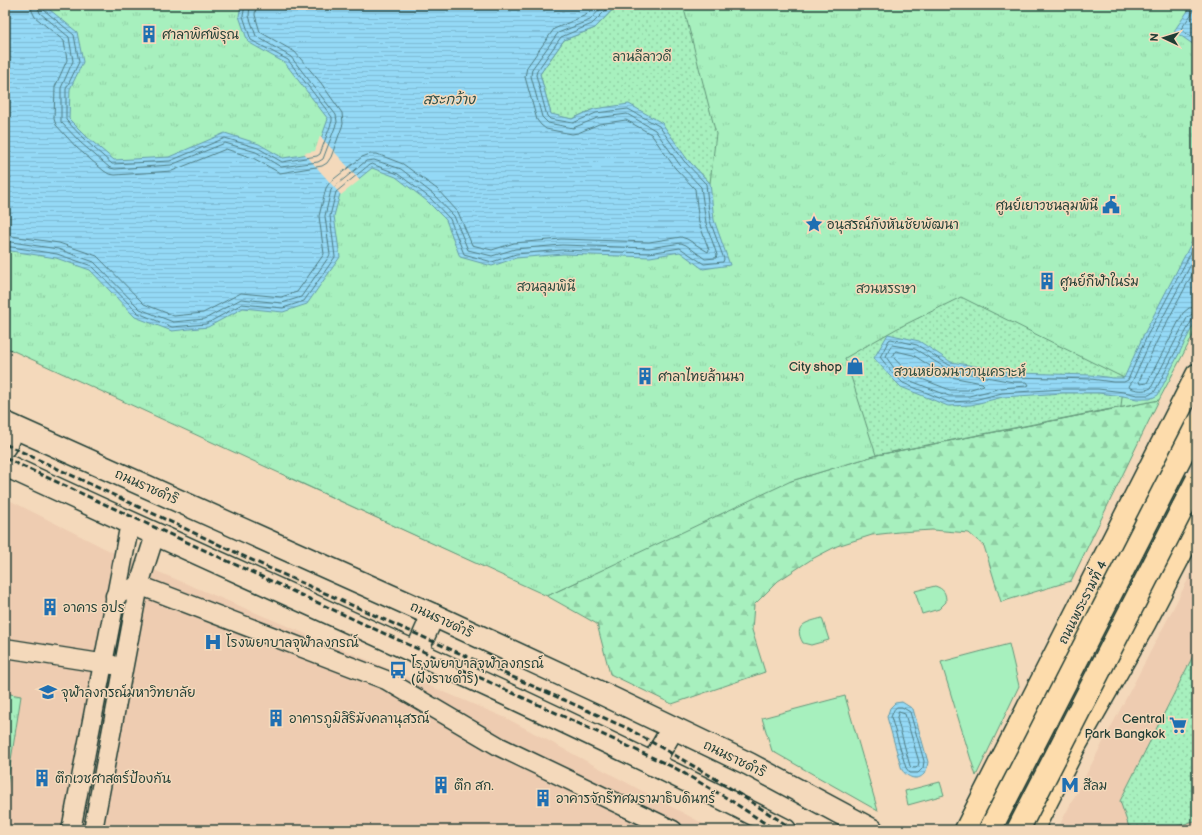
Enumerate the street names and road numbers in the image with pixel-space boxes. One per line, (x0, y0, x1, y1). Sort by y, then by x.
street label: ถนนราชดำริ (112, 465, 181, 508)
street label: ถนนพระรามที่ 4 (1050, 555, 1111, 647)
street label: ถนนราชดำริ (408, 597, 476, 642)
street label: ถนนราชดำริ (701, 736, 769, 781)

